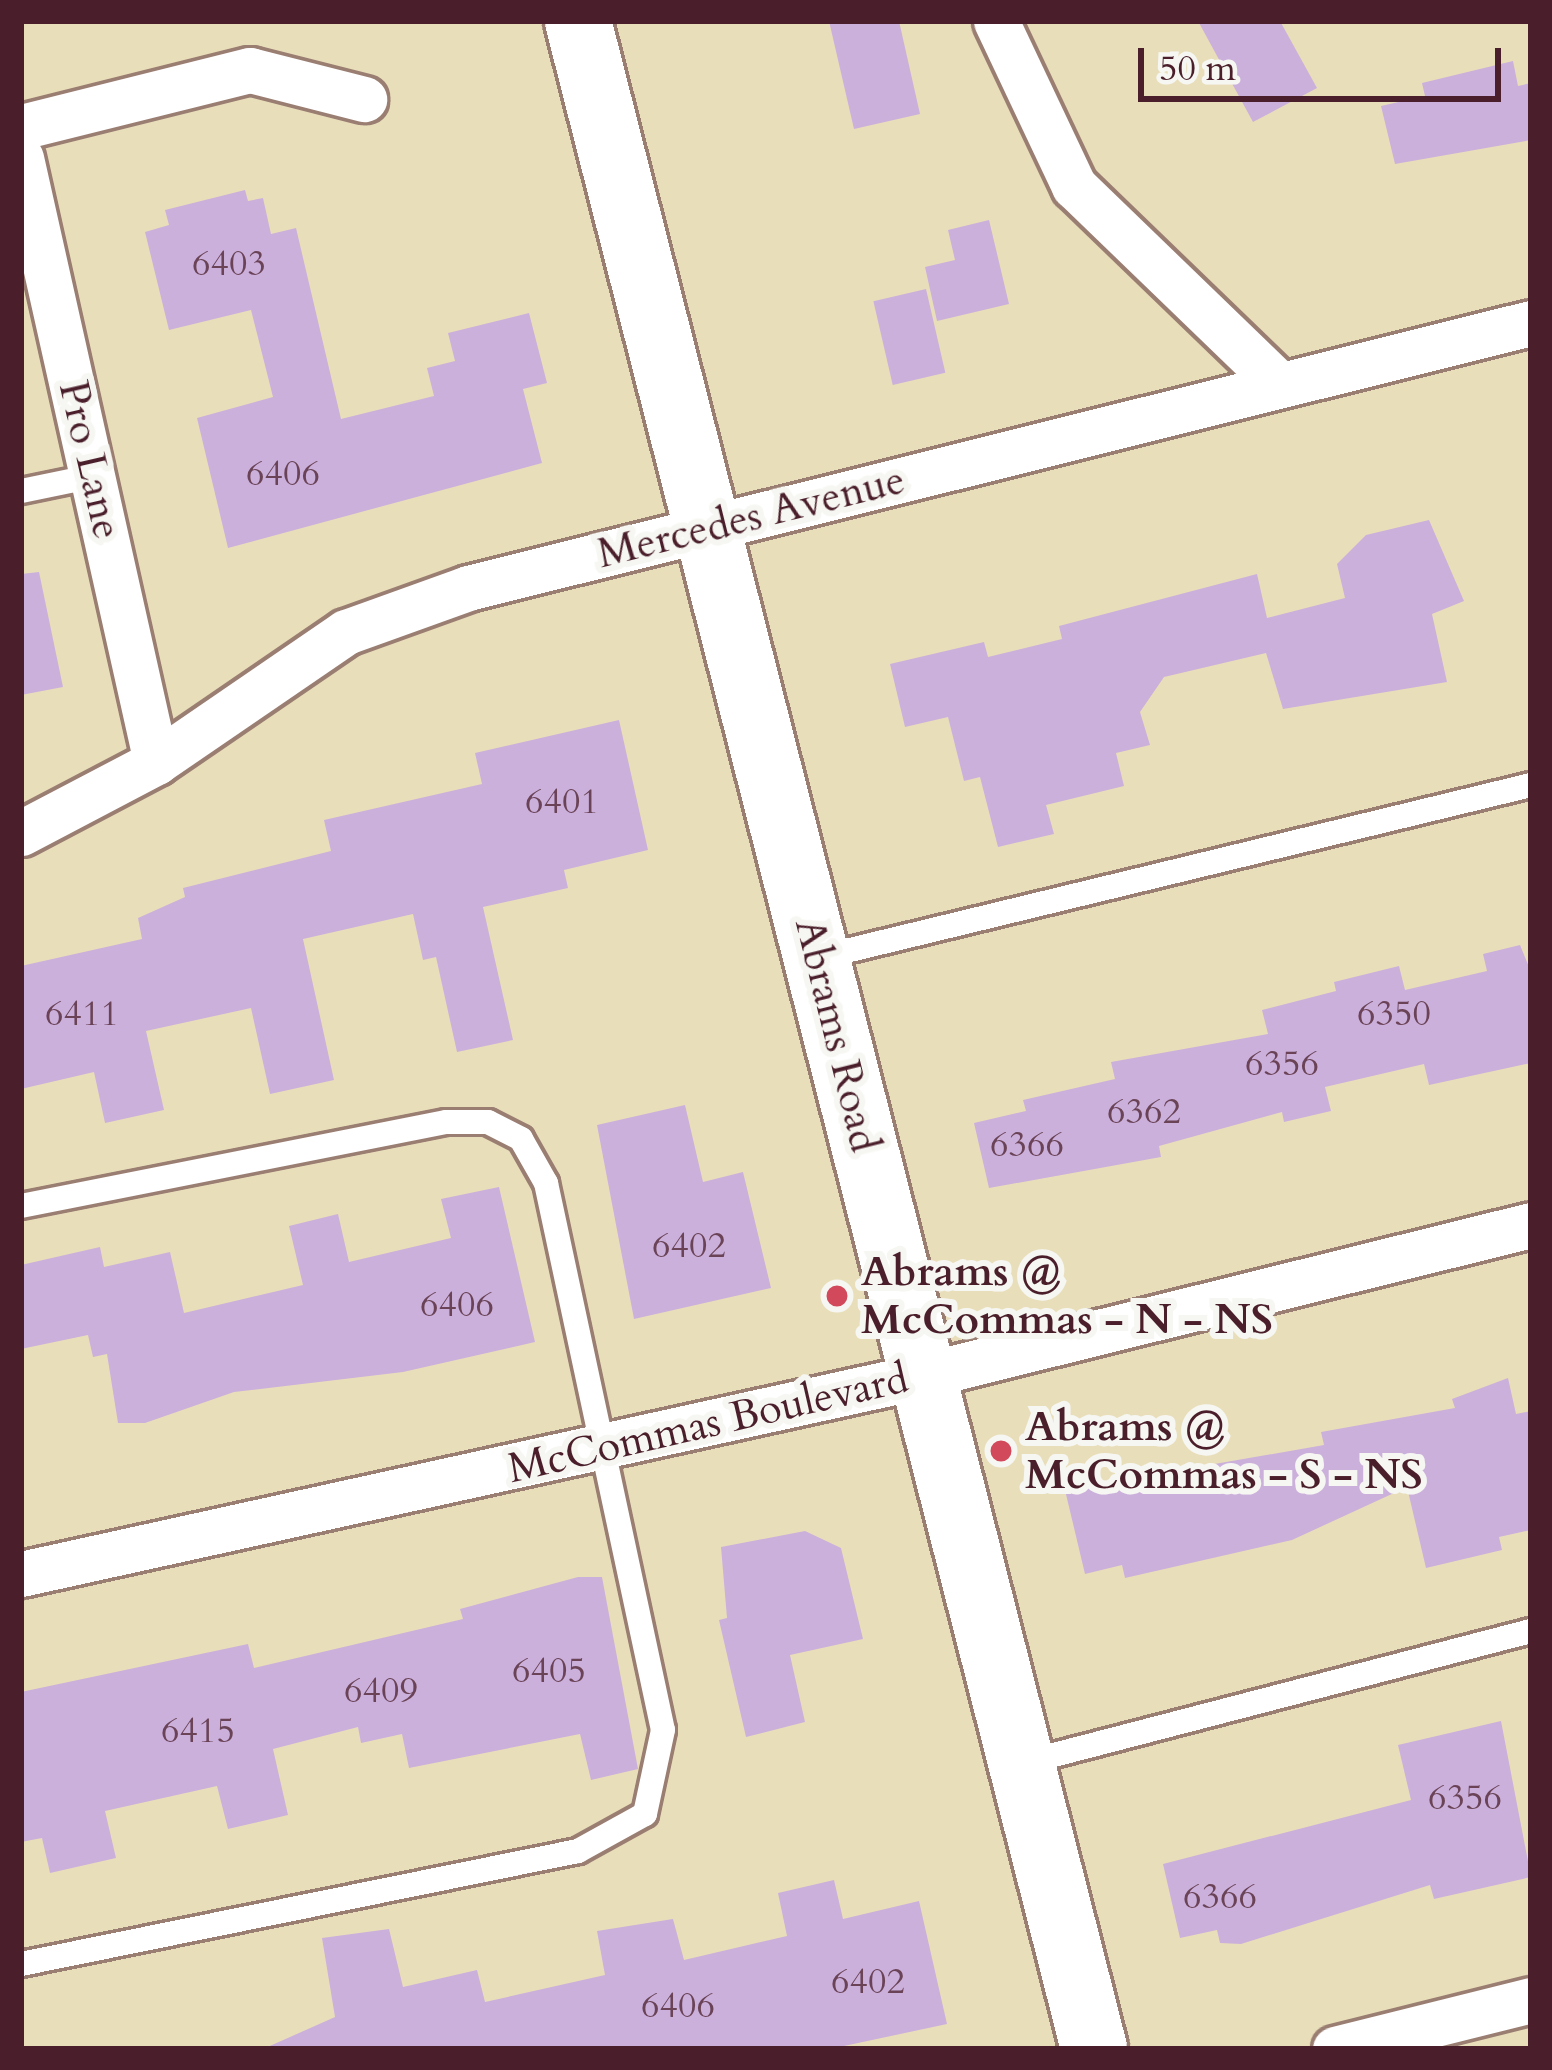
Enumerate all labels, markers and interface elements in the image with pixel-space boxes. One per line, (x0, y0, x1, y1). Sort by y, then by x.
scale bar (1144, 24, 1507, 98)
text: 50 m (1159, 44, 1236, 93)
house number: 6403 (192, 242, 266, 286)
street label: Pro Lane (47, 376, 133, 544)
house number: 6406 (246, 452, 320, 496)
street label: Mercedes Avenue (592, 454, 910, 580)
house number: 6401 (525, 780, 599, 824)
street label: Abrams Road (784, 913, 890, 1157)
house number: 6411 (45, 992, 119, 1036)
house number: 6350 (1357, 992, 1431, 1036)
house number: 6356 (1245, 1042, 1319, 1086)
house number: 6362 (1107, 1090, 1181, 1134)
house number: 6366 (990, 1123, 1064, 1167)
house number: 6402 (652, 1224, 726, 1268)
place label: Abrams @ McCommas - N - NS (861, 1247, 1273, 1346)
house number: 6406 (420, 1283, 494, 1327)
marker: Abrams @ McCommas - N - NS (824, 1283, 850, 1309)
street label: McCommas Boulevard (503, 1353, 913, 1495)
place label: Abrams @ McCommas - S - NS (1025, 1402, 1423, 1500)
marker: Abrams @ McCommas - S - NS (988, 1438, 1014, 1464)
house number: 6405 (512, 1649, 586, 1693)
house number: 6409 (344, 1669, 418, 1713)
house number: 6415 (161, 1709, 235, 1753)
house number: 6356 (1428, 1776, 1502, 1820)
house number: 6366 (1183, 1875, 1257, 1919)
house number: 6402 (831, 1960, 905, 2004)
house number: 6406 (641, 1984, 715, 2028)

